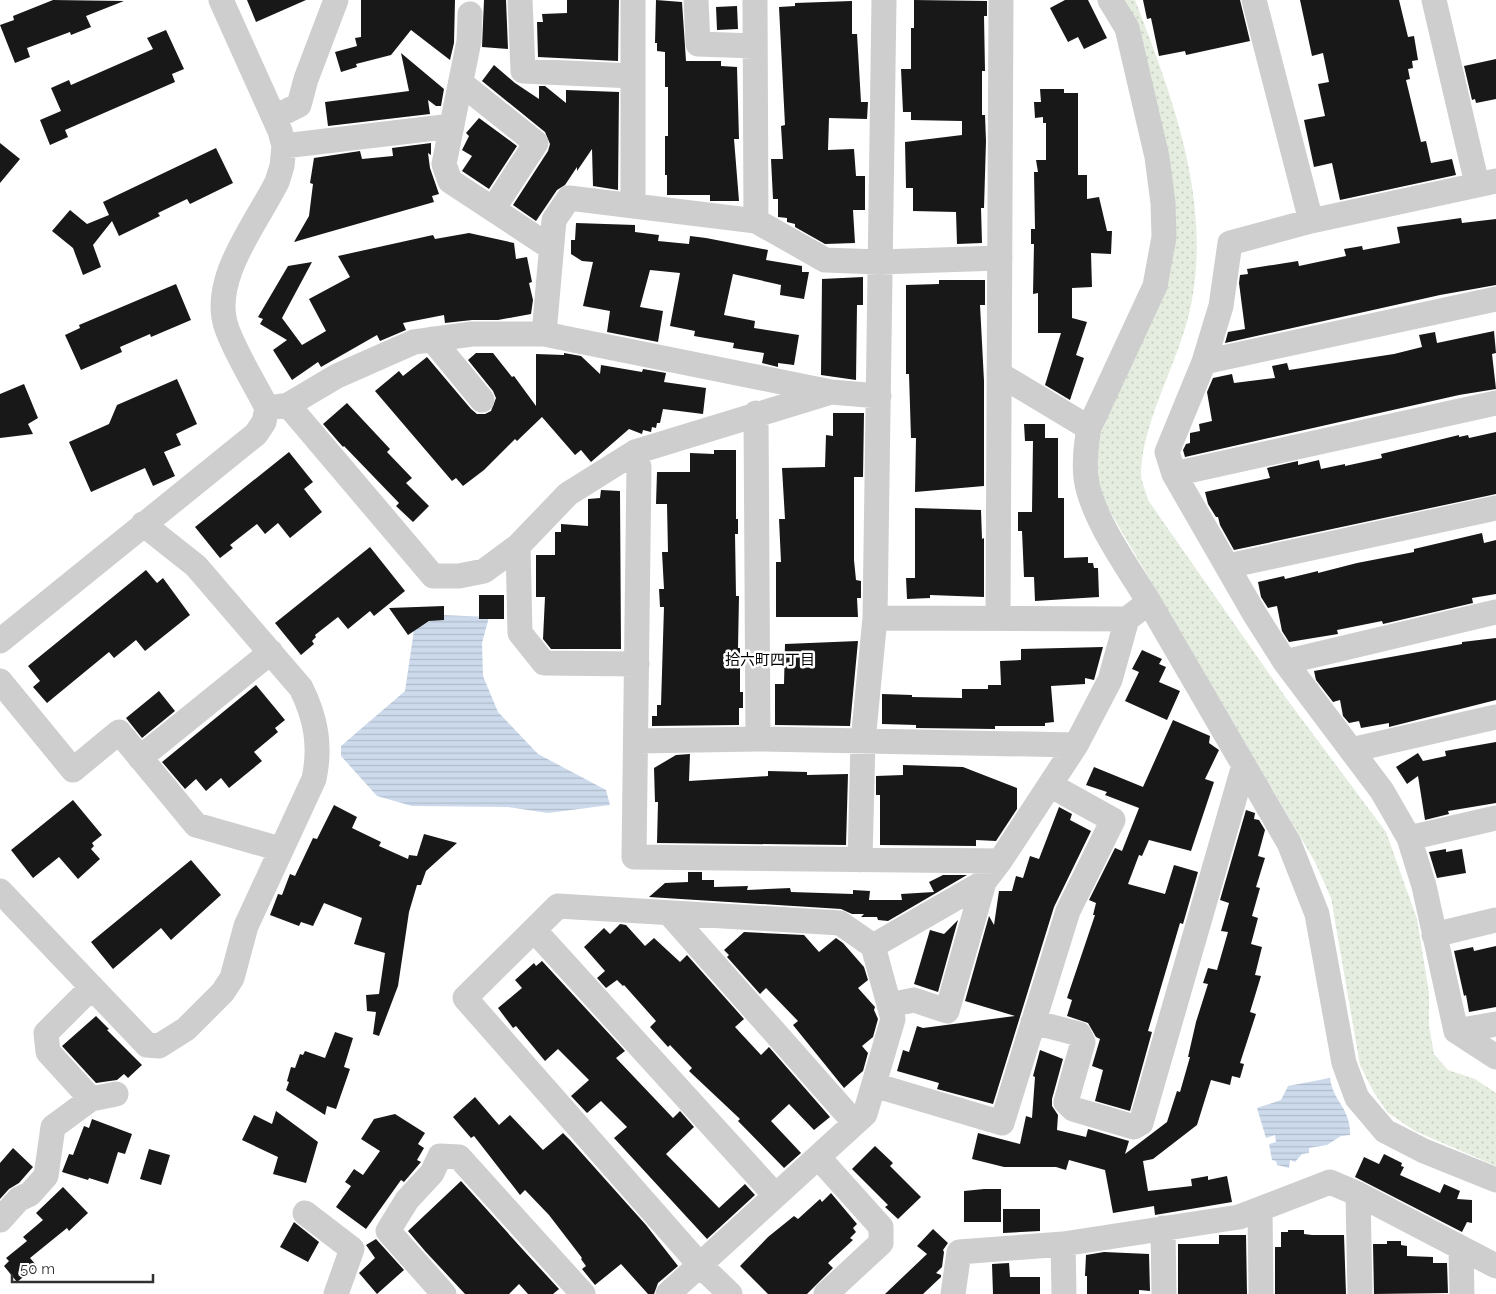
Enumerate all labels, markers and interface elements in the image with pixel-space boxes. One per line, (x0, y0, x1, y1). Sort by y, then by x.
district label: 拾六町四丁目 (725, 651, 815, 669)
scale bar (12, 1252, 154, 1284)
text: 50 m (20, 1260, 55, 1278)

